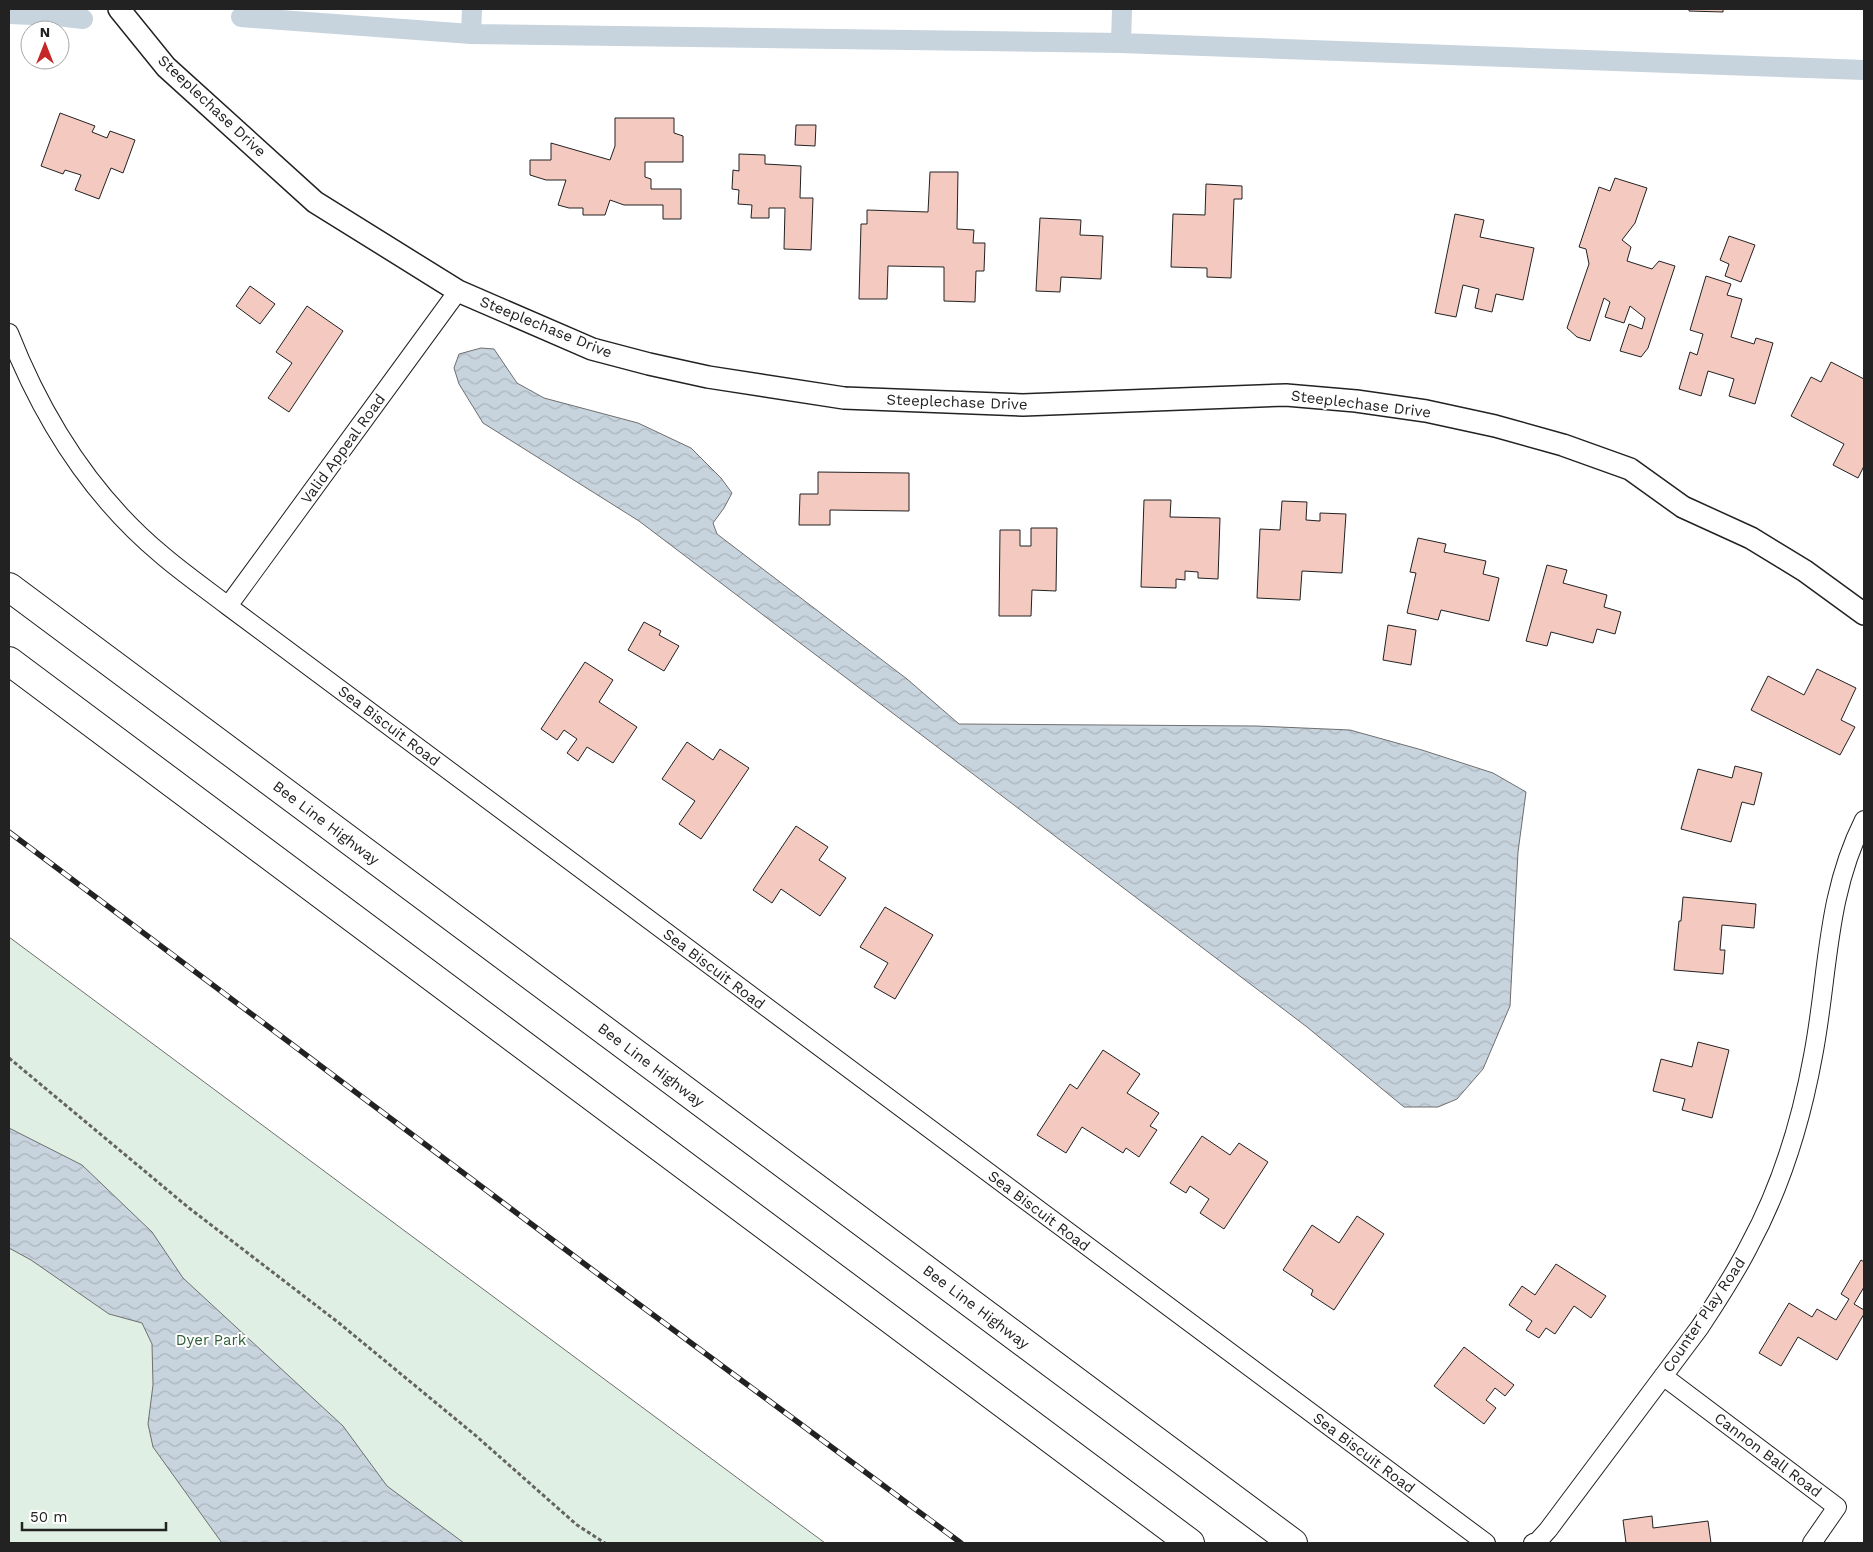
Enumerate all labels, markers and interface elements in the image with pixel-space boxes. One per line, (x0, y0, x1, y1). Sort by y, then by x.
north arrow (20, 20, 70, 70)
text: N (40, 24, 50, 40)
street label: Steeplechase Drive (154, 51, 270, 161)
street label: Steeplechase Drive (477, 292, 615, 362)
street label: Steeplechase Drive (1290, 386, 1432, 422)
street label: Valid Appeal Road (297, 391, 389, 507)
street label: Steeplechase Drive (886, 391, 1028, 413)
street label: Sea Biscuit Road (335, 682, 443, 770)
street label: Bee Line Highway (269, 777, 383, 869)
street label: Sea Biscuit Road (660, 925, 768, 1013)
street label: Bee Line Highway (594, 1019, 708, 1111)
street label: Sea Biscuit Road (985, 1167, 1093, 1255)
street label: Counter Play Road (1659, 1254, 1749, 1376)
street label: Bee Line Highway (919, 1261, 1033, 1353)
park label: Dyer Park (176, 1331, 247, 1349)
street label: Sea Biscuit Road (1310, 1409, 1418, 1497)
street label: Cannon Ball Road (1711, 1409, 1825, 1501)
scale bar (22, 1500, 166, 1532)
text: 50 m (30, 1508, 67, 1526)

